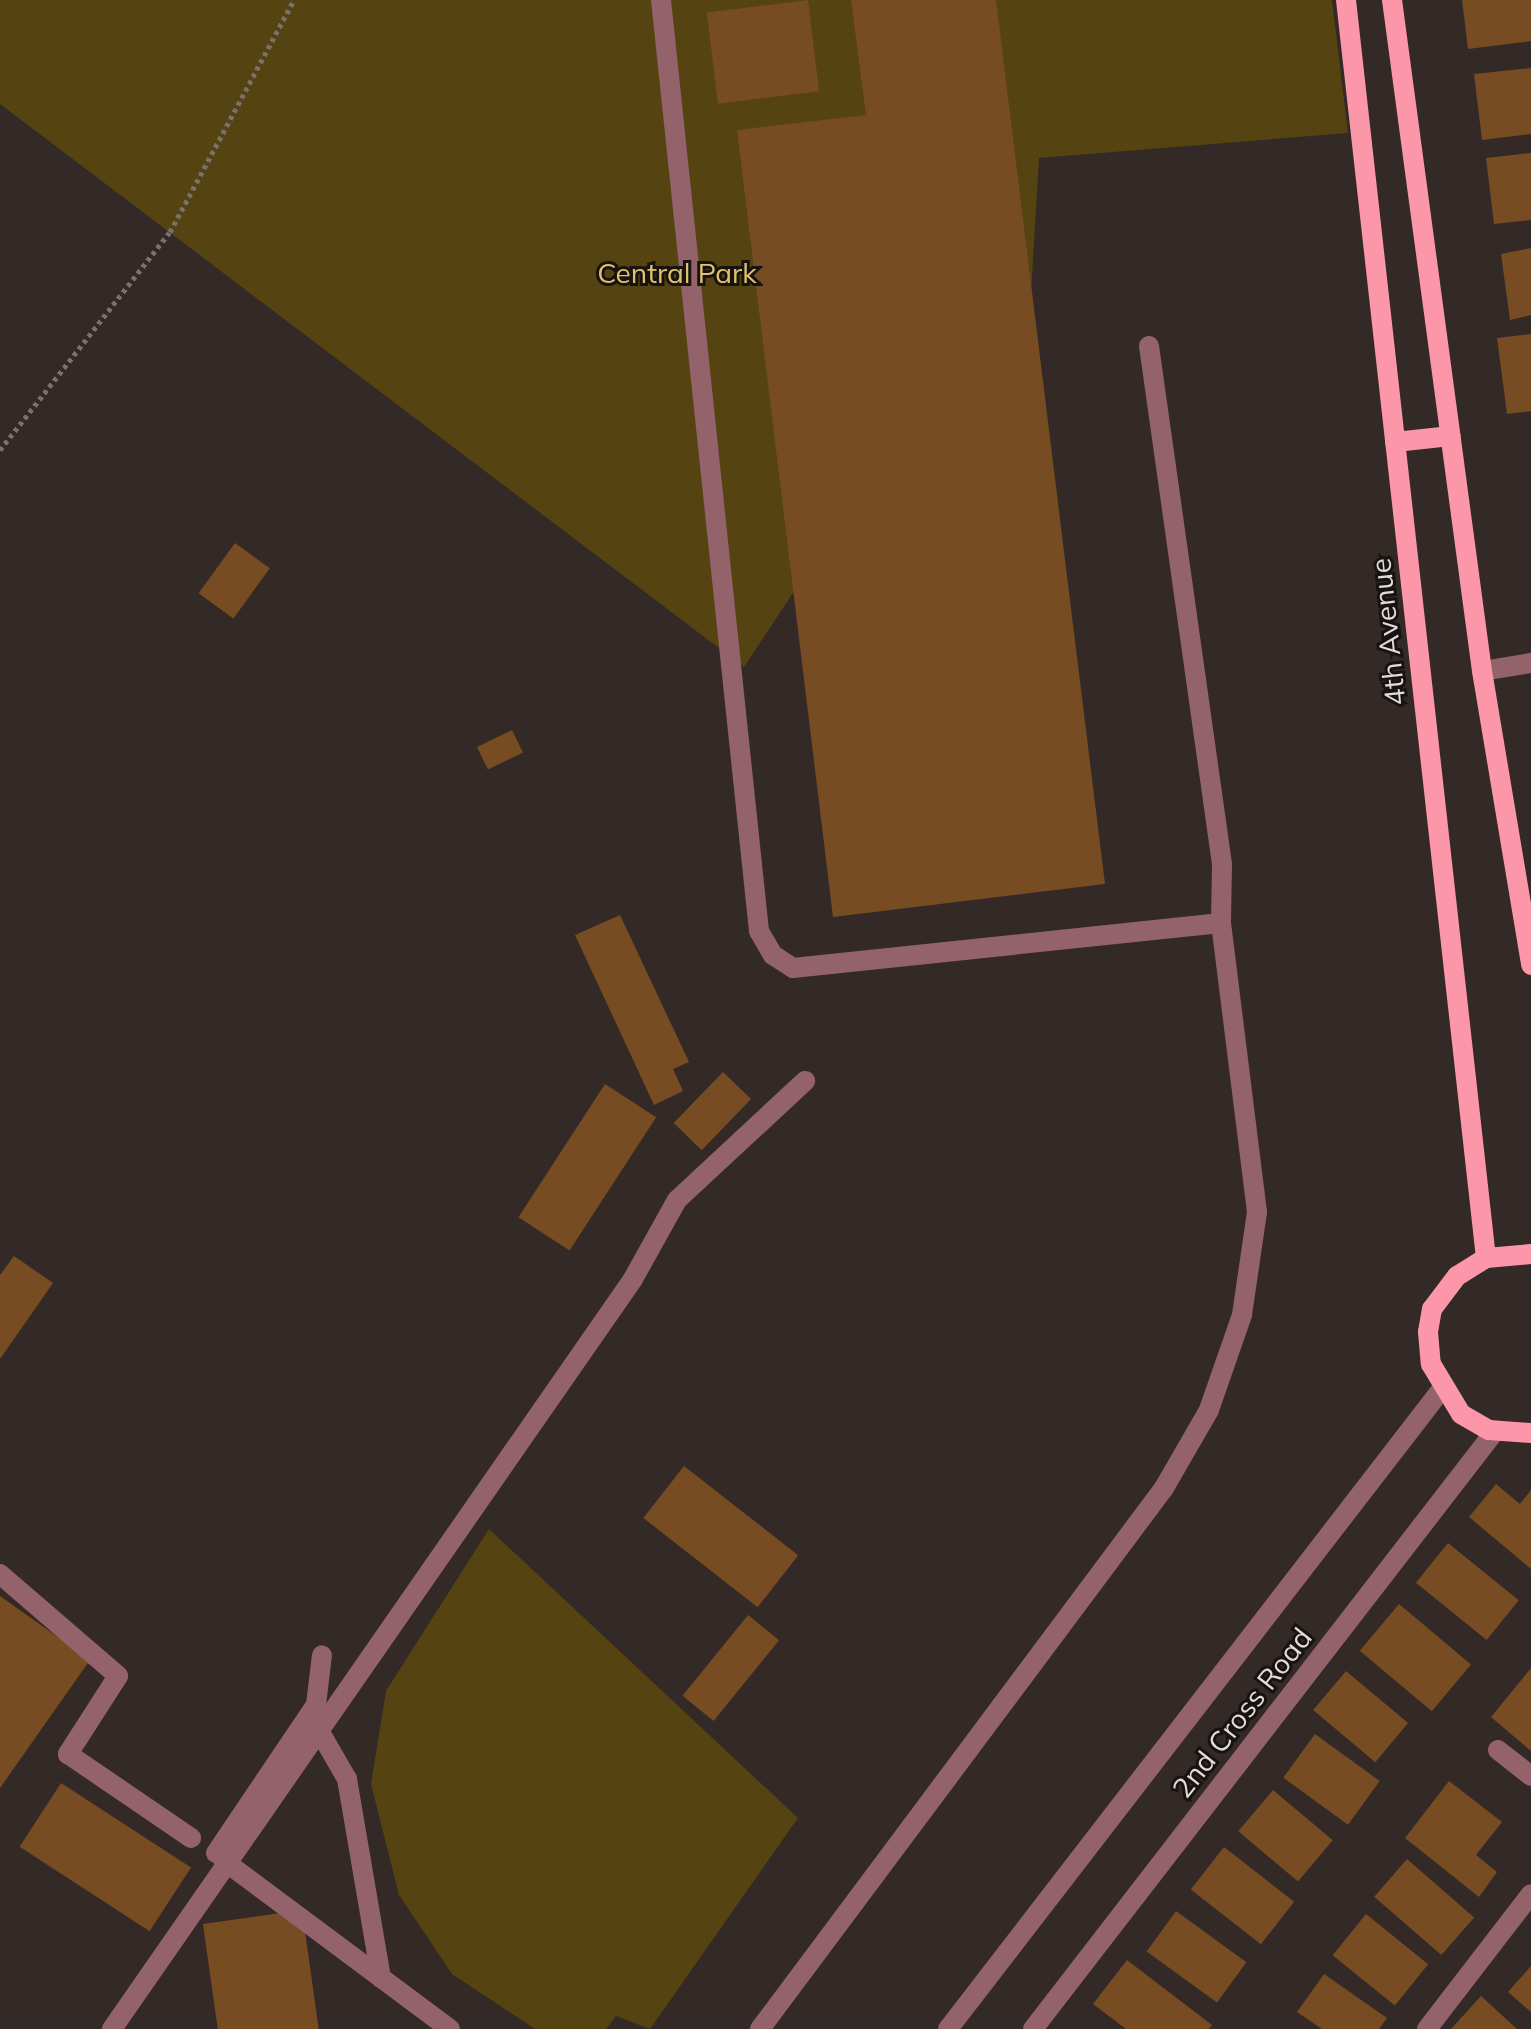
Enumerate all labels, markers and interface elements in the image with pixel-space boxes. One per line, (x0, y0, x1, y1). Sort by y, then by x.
park label: Central Park (597, 256, 757, 290)
street label: 4th Avenue (1364, 557, 1412, 707)
street label: 2nd Cross Road (1165, 1621, 1319, 1805)

